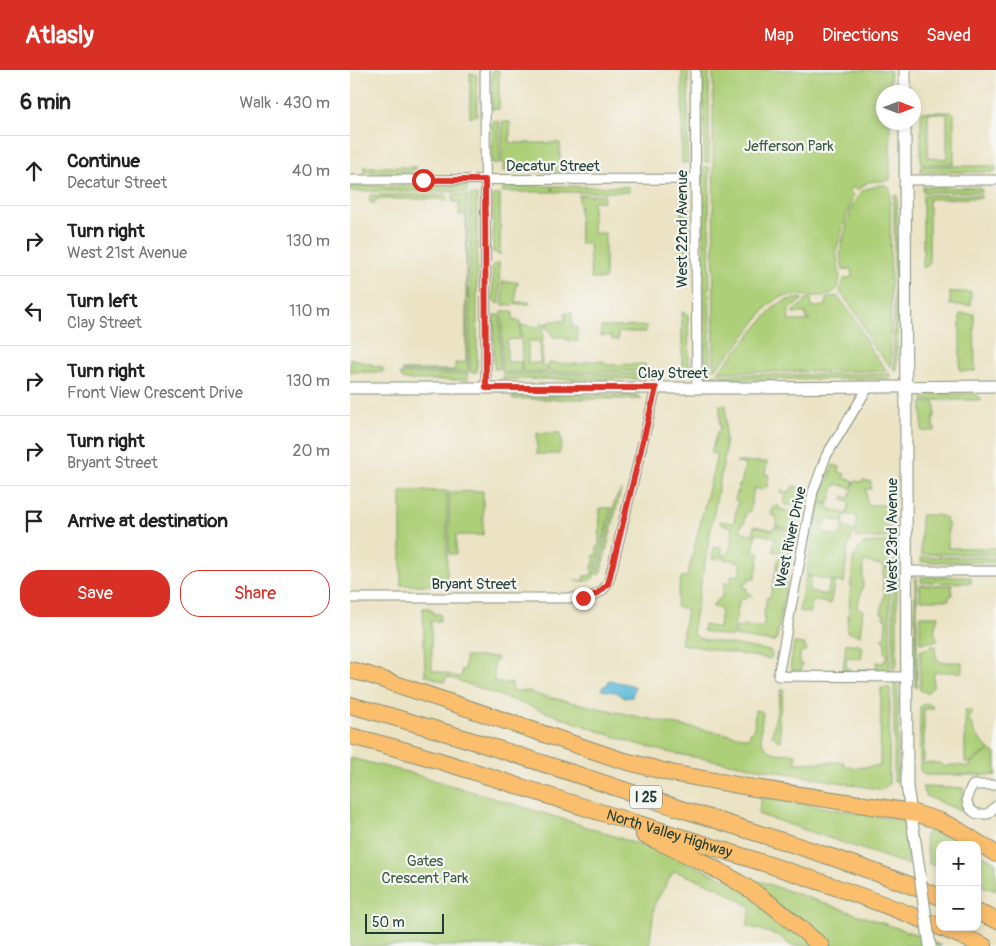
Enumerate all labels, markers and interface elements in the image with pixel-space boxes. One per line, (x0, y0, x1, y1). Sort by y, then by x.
text: Atlasly (25, 21, 94, 50)
text: Map (764, 24, 794, 47)
text: Directions (822, 24, 898, 47)
text: Saved (926, 24, 971, 47)
north arrow (876, 85, 921, 130)
text: 6 min (20, 89, 71, 116)
text: Walk · 430 m (239, 93, 330, 113)
park label: Jefferson Park (744, 137, 835, 156)
text: Continue (67, 149, 140, 173)
icon: ahead (20, 157, 48, 185)
street label: Decatur Street (506, 157, 601, 176)
text: 40 m (292, 161, 330, 181)
route start (412, 169, 435, 192)
street label: West 22nd Avenue (673, 169, 692, 288)
text: Decatur Street (67, 173, 167, 193)
text: Turn right (67, 219, 145, 243)
icon: right (20, 227, 48, 255)
text: 130 m (286, 231, 330, 251)
text: West 21st Avenue (67, 243, 187, 263)
text: Turn left (67, 289, 137, 313)
icon: left (20, 297, 48, 325)
text: 110 m (289, 301, 330, 321)
text: Clay Street (67, 313, 142, 333)
text: Turn right (67, 359, 145, 383)
street label: Clay Street (638, 364, 709, 383)
icon: right (20, 367, 48, 395)
text: 130 m (286, 371, 330, 391)
text: Front View Crescent Drive (67, 383, 243, 403)
text: Turn right (67, 429, 145, 453)
icon: right (20, 437, 48, 465)
text: 20 m (292, 441, 330, 461)
text: Bryant Street (67, 453, 158, 473)
street label: West 23rd Avenue (883, 477, 902, 592)
street label: West River Drive (771, 484, 811, 589)
icon: arrive (20, 507, 48, 535)
text: Arrive at destination (67, 509, 228, 533)
button: Save (20, 570, 170, 617)
button: Share (180, 570, 330, 617)
street label: Bryant Street (431, 575, 517, 594)
route end (572, 587, 595, 610)
road number: I 25 (630, 786, 662, 809)
street label: North Valley Highway (604, 805, 735, 862)
map controls (936, 841, 981, 931)
button: + (936, 841, 981, 886)
park label: Gates Crescent Park (381, 852, 469, 888)
button: − (936, 886, 981, 931)
scale bar (365, 911, 444, 934)
text: 50 m (372, 914, 405, 931)

